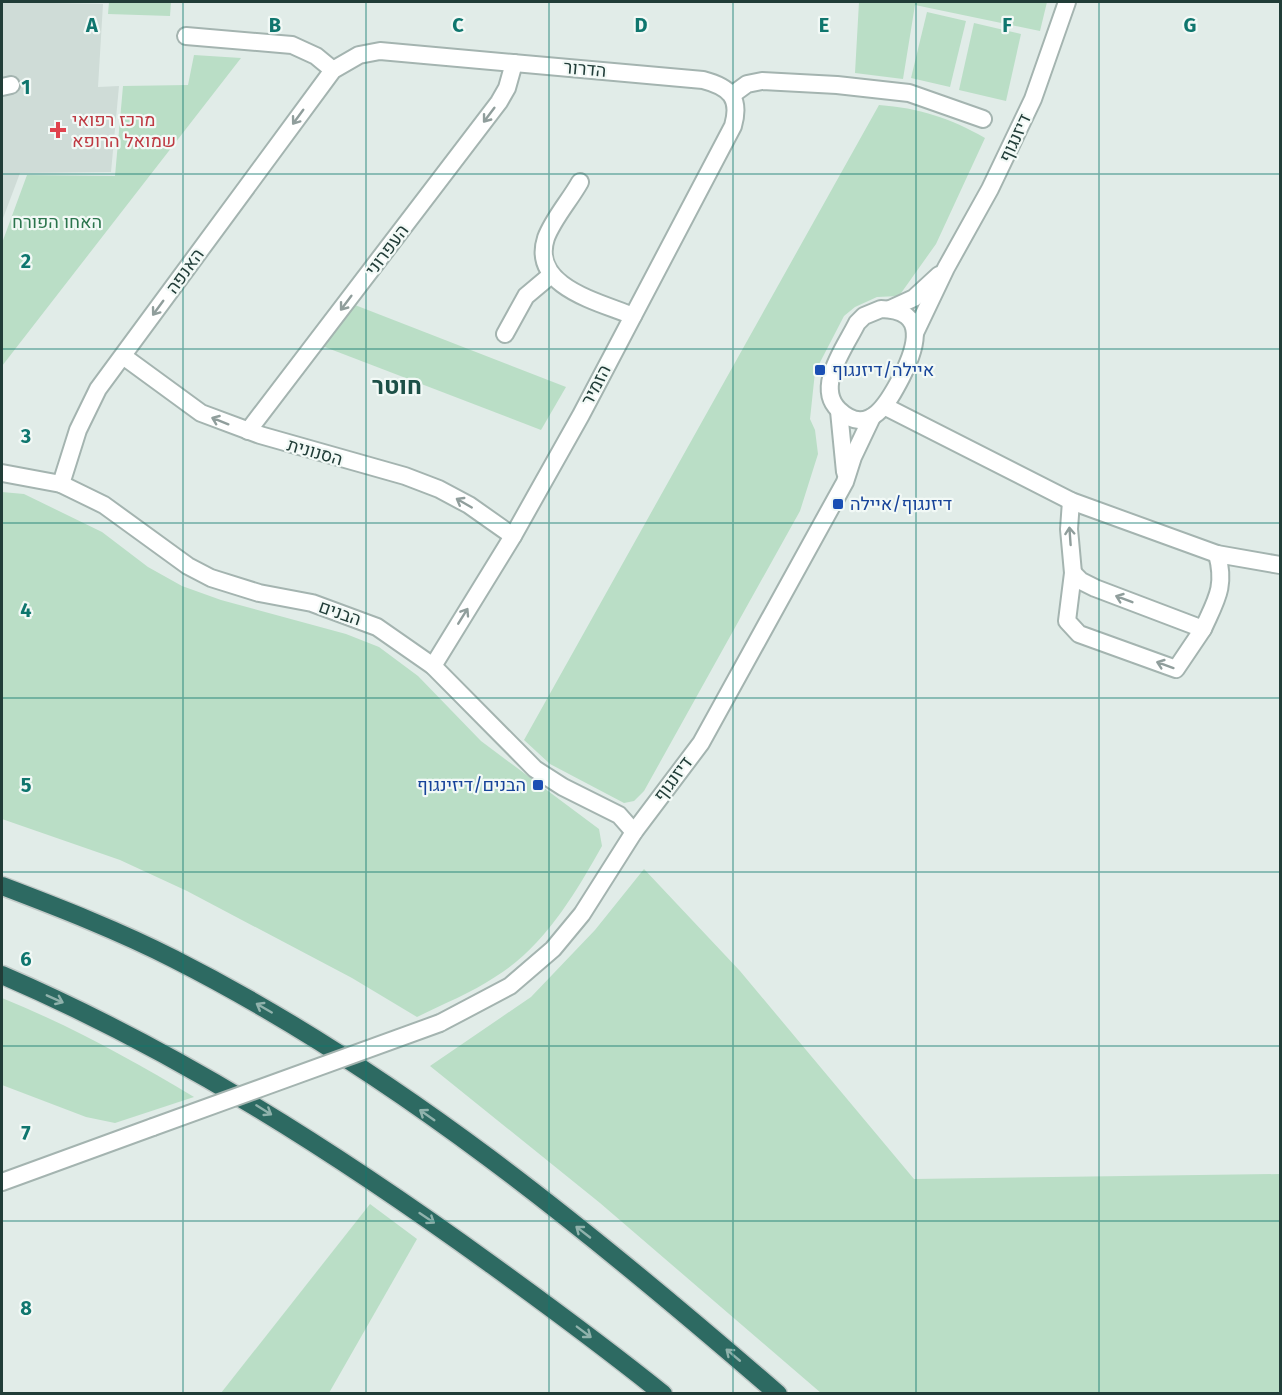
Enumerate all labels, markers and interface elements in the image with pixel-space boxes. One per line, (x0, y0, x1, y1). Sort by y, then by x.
text: A (85, 13, 99, 37)
text: B (269, 13, 281, 37)
text: C (452, 13, 464, 37)
text: D (634, 13, 648, 37)
text: E (819, 13, 829, 37)
text: F (1002, 13, 1012, 37)
text: G (1184, 13, 1196, 37)
street label: הדרור (563, 56, 607, 82)
text: 1 (21, 75, 31, 99)
one-way arrow (483, 107, 496, 123)
place label: מרכז רפואי שמואל הרופא (72, 109, 176, 152)
one-way arrow (292, 109, 304, 125)
street label: דיזנגוף (994, 110, 1036, 166)
marker: מרכז רפואי שמואל הרופא (49, 121, 67, 139)
park label: האחו הפורח (12, 211, 102, 233)
street label: העפרוני (361, 220, 413, 280)
street label: האנפה (161, 244, 209, 298)
text: 2 (21, 249, 31, 273)
one-way arrow (340, 295, 352, 311)
one-way arrow (152, 300, 164, 316)
place label: איילה/דיזנגוף (832, 359, 934, 381)
street label: הזמיר (576, 361, 616, 409)
marker: איילה/דיזנגוף (813, 363, 827, 377)
district label: חוטר (372, 372, 422, 400)
one-way arrow (212, 415, 230, 426)
text: 3 (20, 424, 31, 448)
street label: הסנונית (285, 434, 345, 470)
place label: דיזנגוף/איילה (850, 493, 952, 515)
one-way arrow (456, 497, 474, 508)
marker: דיזנגוף/איילה (831, 497, 845, 511)
one-way arrow (1064, 527, 1075, 547)
one-way arrow (1115, 593, 1134, 604)
street label: הבנים (316, 596, 364, 630)
text: 4 (20, 598, 32, 622)
one-way arrow (458, 608, 470, 625)
one-way arrow (1157, 658, 1175, 669)
street label: דיזנגוף (649, 752, 697, 806)
text: 5 (21, 773, 32, 797)
place label: הבנים/דיזינגוף (417, 774, 526, 796)
marker: הבנים/דיזינגוף (531, 778, 545, 792)
text: 6 (20, 947, 32, 971)
one-way arrow (45, 994, 63, 1005)
one-way arrow (256, 1002, 273, 1014)
one-way arrow (255, 1105, 272, 1117)
one-way arrow (419, 1108, 435, 1121)
text: 7 (21, 1121, 31, 1145)
one-way arrow (418, 1212, 435, 1224)
one-way arrow (575, 1225, 591, 1238)
text: 8 (20, 1296, 32, 1320)
one-way arrow (576, 1326, 592, 1339)
one-way arrow (726, 1348, 741, 1362)

